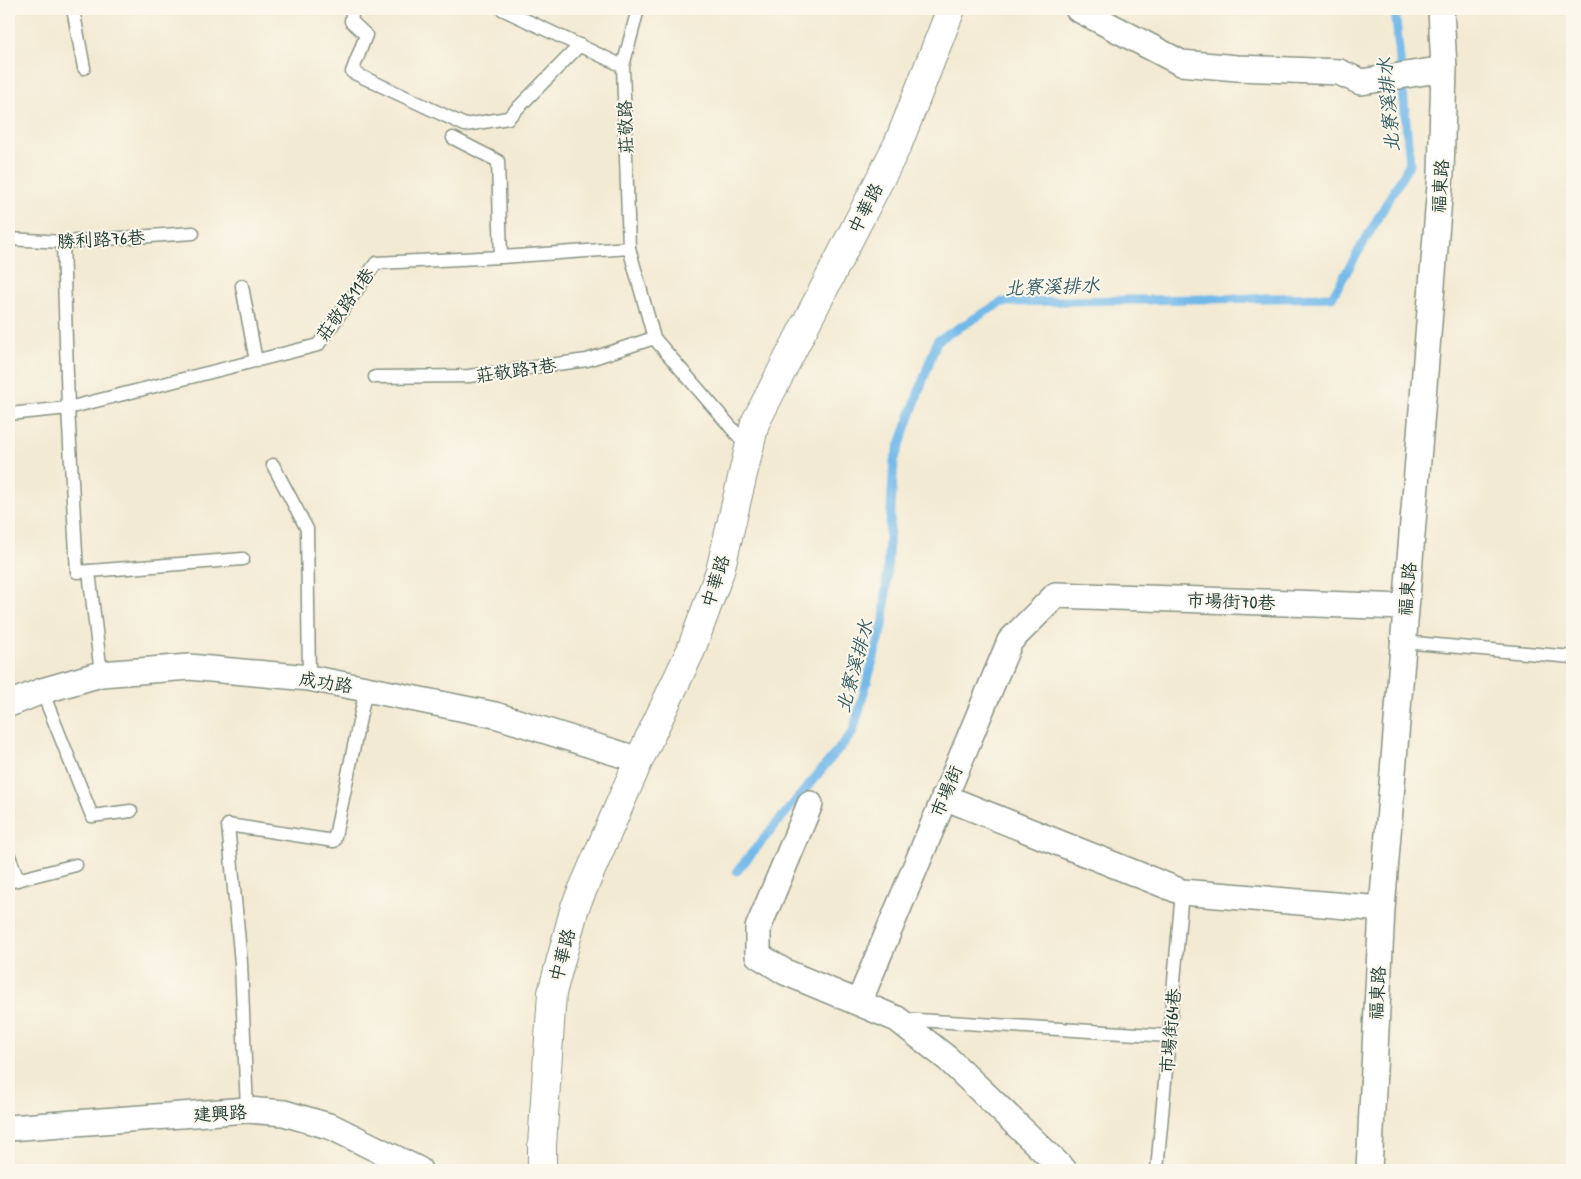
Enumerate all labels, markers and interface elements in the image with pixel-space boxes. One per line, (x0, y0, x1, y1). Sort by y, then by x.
water label: 北寮溪排水 (1371, 56, 1405, 153)
street label: 莊敬路 (612, 100, 638, 154)
street label: 福東路 (1426, 158, 1454, 214)
street label: 中華路 (842, 178, 888, 238)
street label: 勝利路76巷 (56, 224, 146, 254)
street label: 莊敬路11巷 (310, 262, 380, 346)
water label: 北寮溪排水 (1004, 271, 1101, 301)
street label: 莊敬路7巷 (474, 352, 558, 388)
street label: 中華路 (695, 551, 735, 611)
street label: 福東路 (1392, 561, 1422, 617)
street label: 市場街70巷 (1186, 587, 1276, 615)
water label: 北寮溪排水 (829, 616, 879, 715)
street label: 成功路 (297, 665, 355, 699)
street label: 市場街 (924, 761, 968, 821)
street label: 中華路 (543, 926, 581, 984)
street label: 福東路 (1363, 965, 1391, 1021)
street label: 市場街64巷 (1154, 987, 1186, 1075)
street label: 建興路 (192, 1099, 248, 1127)

